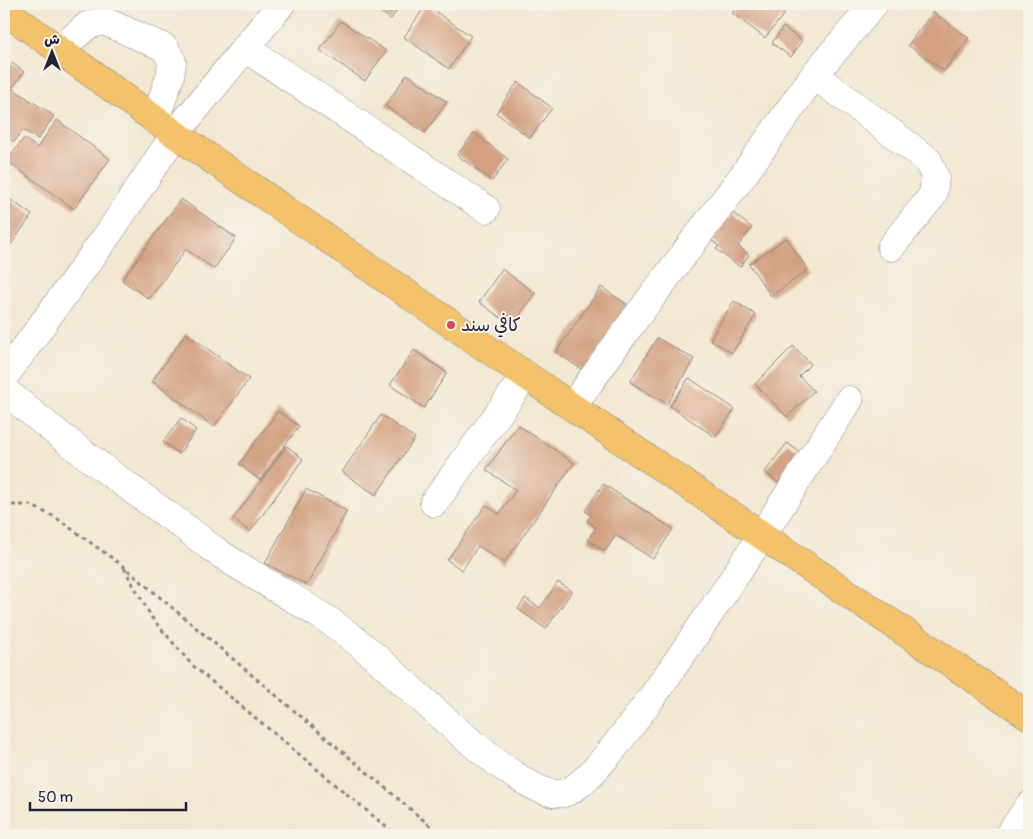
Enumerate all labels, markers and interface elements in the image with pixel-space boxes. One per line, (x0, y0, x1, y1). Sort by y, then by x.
north arrow (28, 28, 78, 78)
text: ش (44, 31, 60, 48)
place label: كافي سند (461, 313, 521, 338)
marker: كافي سند (445, 319, 457, 331)
scale bar (30, 779, 186, 811)
text: 50 m (38, 788, 73, 807)

